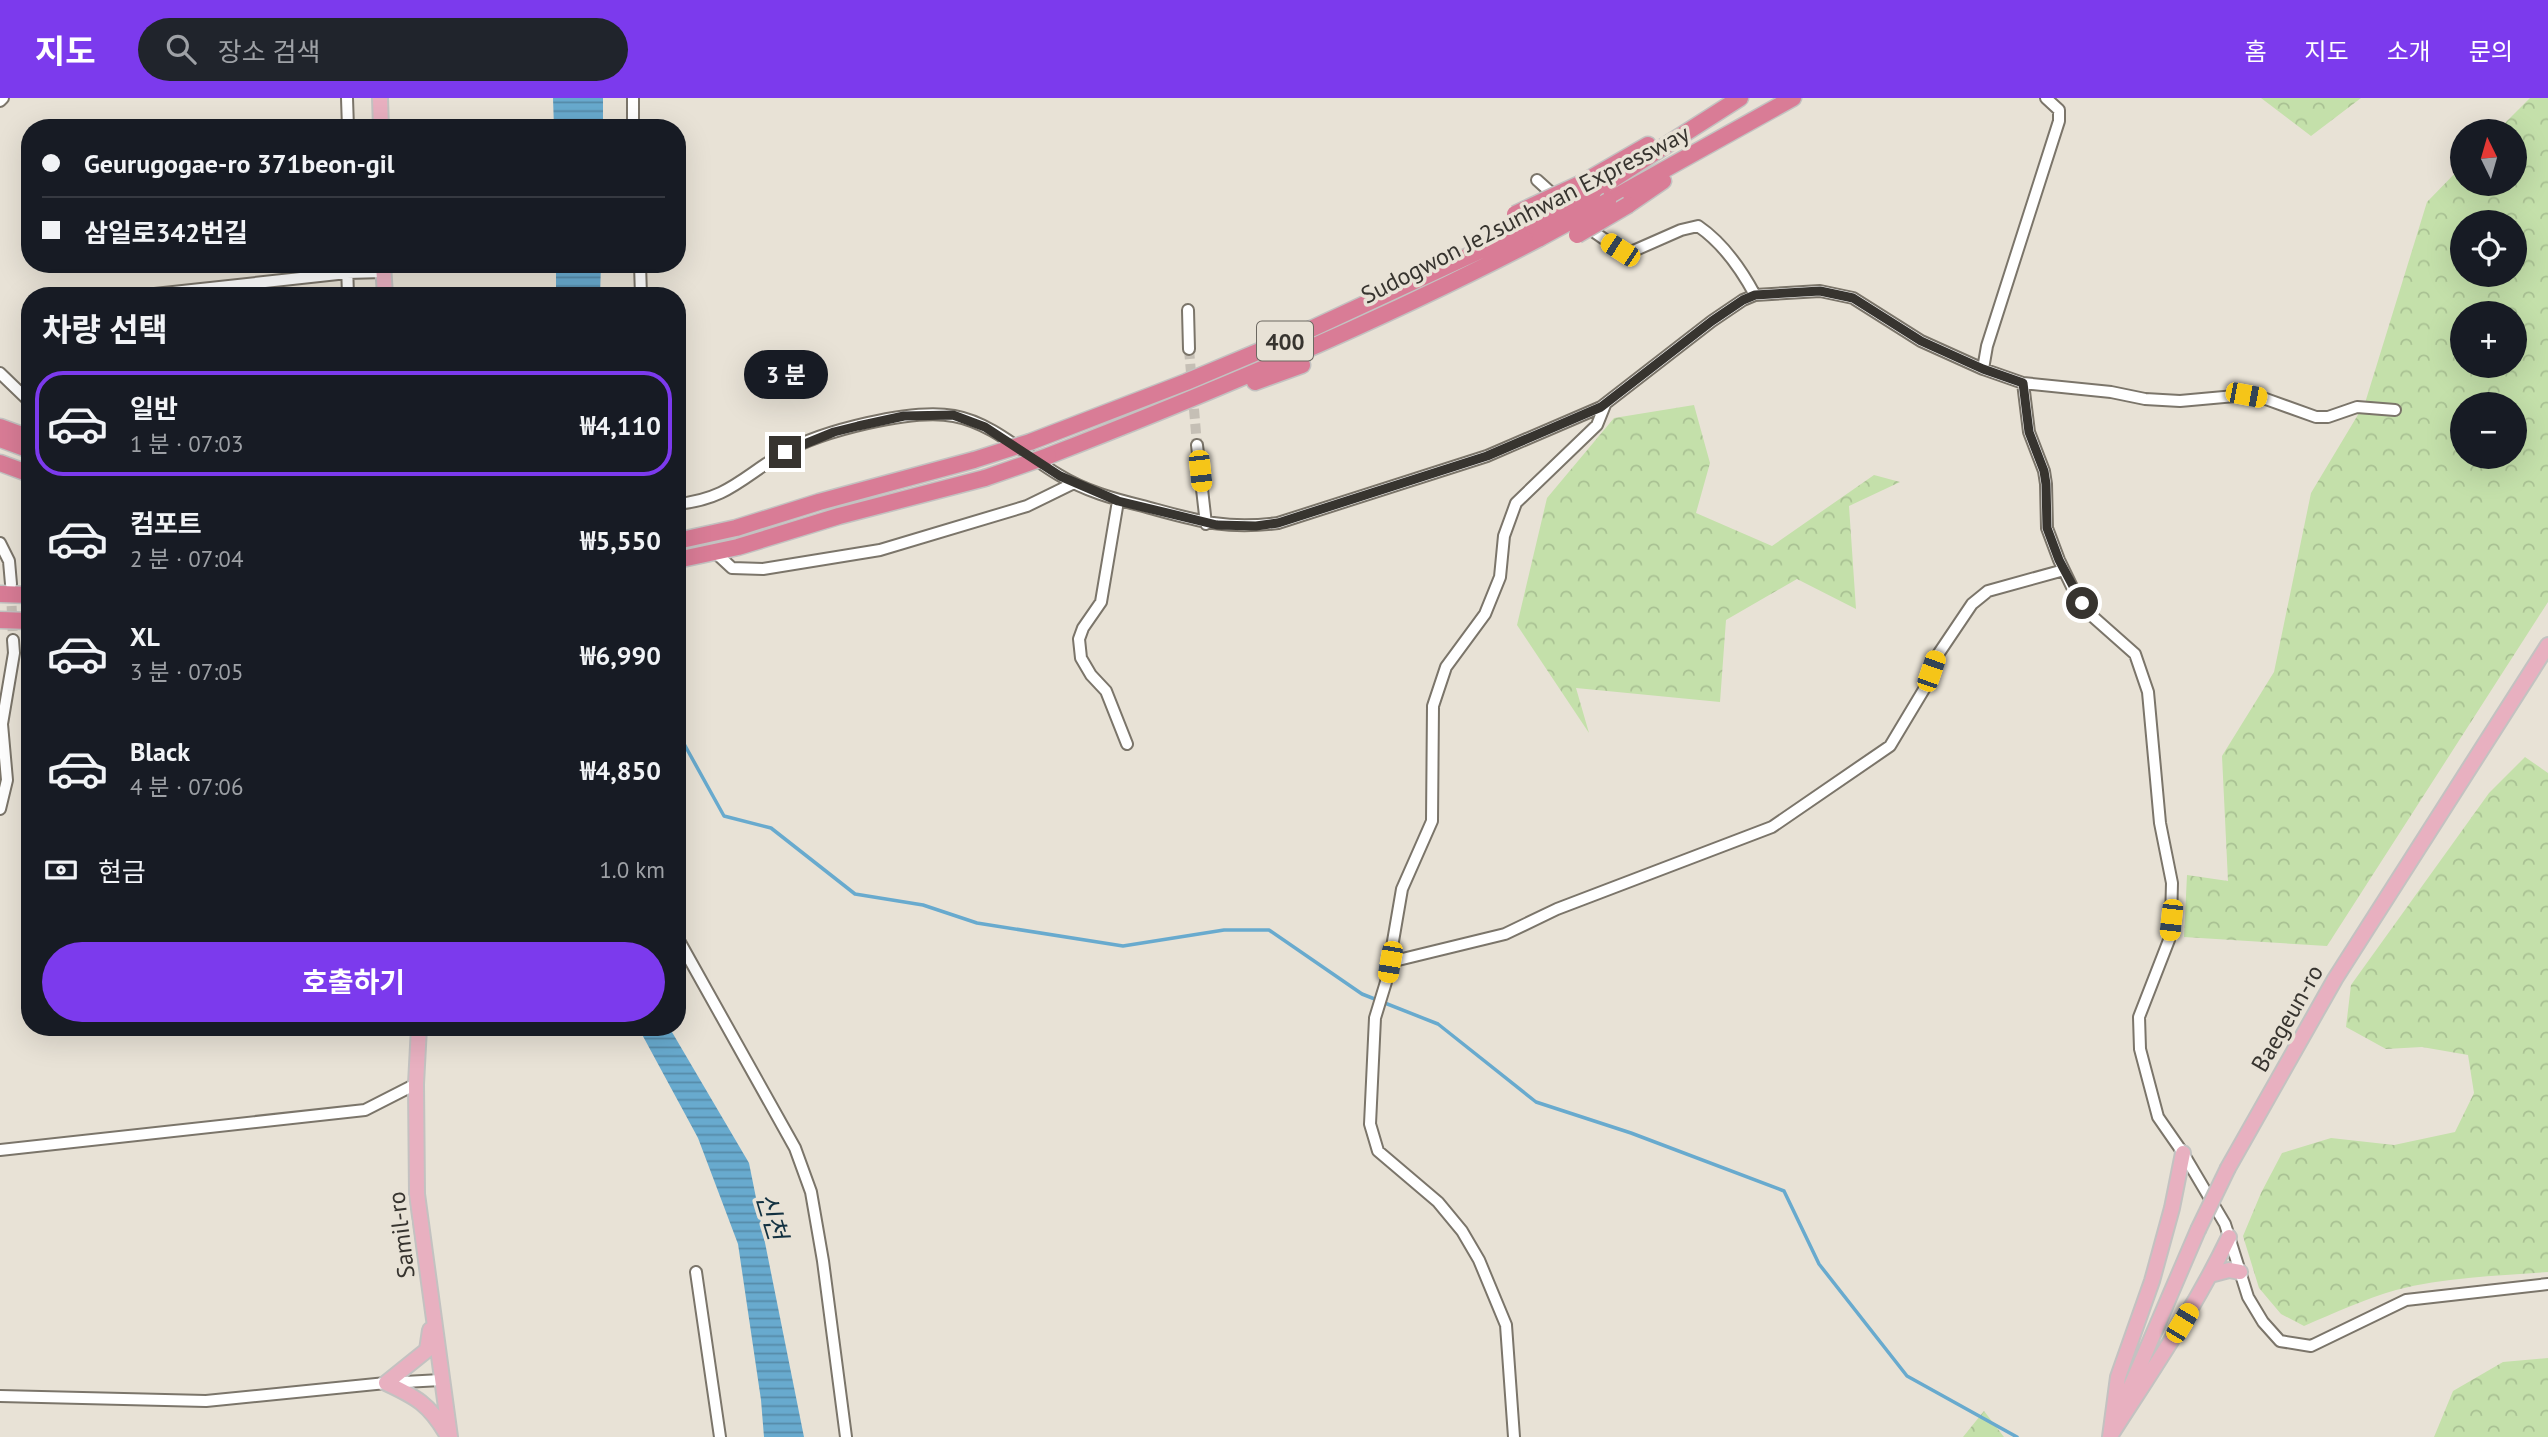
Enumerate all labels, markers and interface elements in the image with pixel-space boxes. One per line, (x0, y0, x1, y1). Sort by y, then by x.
search box (138, 18, 628, 81)
text: 지도 (35, 29, 96, 72)
icon: search (162, 30, 200, 68)
text: 장소 검색 (218, 35, 320, 68)
text: 홈 (2244, 36, 2266, 67)
text: 지도 (2304, 36, 2349, 67)
text: 소개 (2387, 36, 2431, 67)
text: 문의 (2469, 36, 2513, 67)
street label: Sudogwon Je2sunhwan Expressway (1356, 118, 1694, 310)
north arrow (2450, 119, 2527, 196)
map controls (2450, 119, 2527, 469)
text: Geurugogae-ro 371beon-gil (84, 147, 394, 180)
button: locate (2450, 210, 2527, 287)
text: 삼일로342번길 (84, 216, 248, 249)
car (1597, 230, 1644, 270)
button: + (2450, 301, 2527, 378)
text: 차량 선택 (42, 308, 168, 350)
road number: 400 (1257, 322, 1313, 360)
callout: 3 분 (743, 350, 827, 400)
text: 3 분 (766, 360, 806, 389)
car (2224, 381, 2269, 409)
icon: car (46, 392, 109, 455)
text: 일반 (130, 392, 178, 425)
button: − (2450, 392, 2527, 469)
text: ₩4,110 (580, 409, 661, 442)
text: 1 분 · 07:03 (130, 429, 243, 458)
route end (769, 436, 801, 468)
car (1188, 449, 1213, 493)
icon: car (46, 507, 109, 570)
text: 컴포트 (130, 507, 202, 540)
text: ₩5,550 (580, 524, 661, 557)
text: 2 분 · 07:04 (130, 544, 243, 573)
route start (2066, 587, 2098, 619)
text: XL (130, 620, 160, 653)
icon: car (46, 622, 109, 685)
text: ₩6,990 (580, 639, 661, 672)
car (1915, 648, 1948, 694)
text: 3 분 · 07:05 (130, 657, 243, 686)
text: Black (130, 735, 190, 768)
icon: car (46, 737, 109, 800)
text: ₩4,850 (580, 754, 661, 787)
text: 4 분 · 07:06 (130, 772, 243, 801)
icon: cash (42, 851, 80, 889)
text: 현금 (98, 855, 146, 888)
text: 1.0 km (599, 855, 665, 884)
car (2159, 898, 2184, 942)
car (1377, 939, 1404, 985)
button: 호출하기 (42, 942, 665, 1022)
street label: Baegeun-ro (2244, 959, 2330, 1077)
water label: 신천 (749, 1188, 796, 1247)
street label: Samil-ro (380, 1190, 422, 1280)
car (2163, 1300, 2202, 1346)

